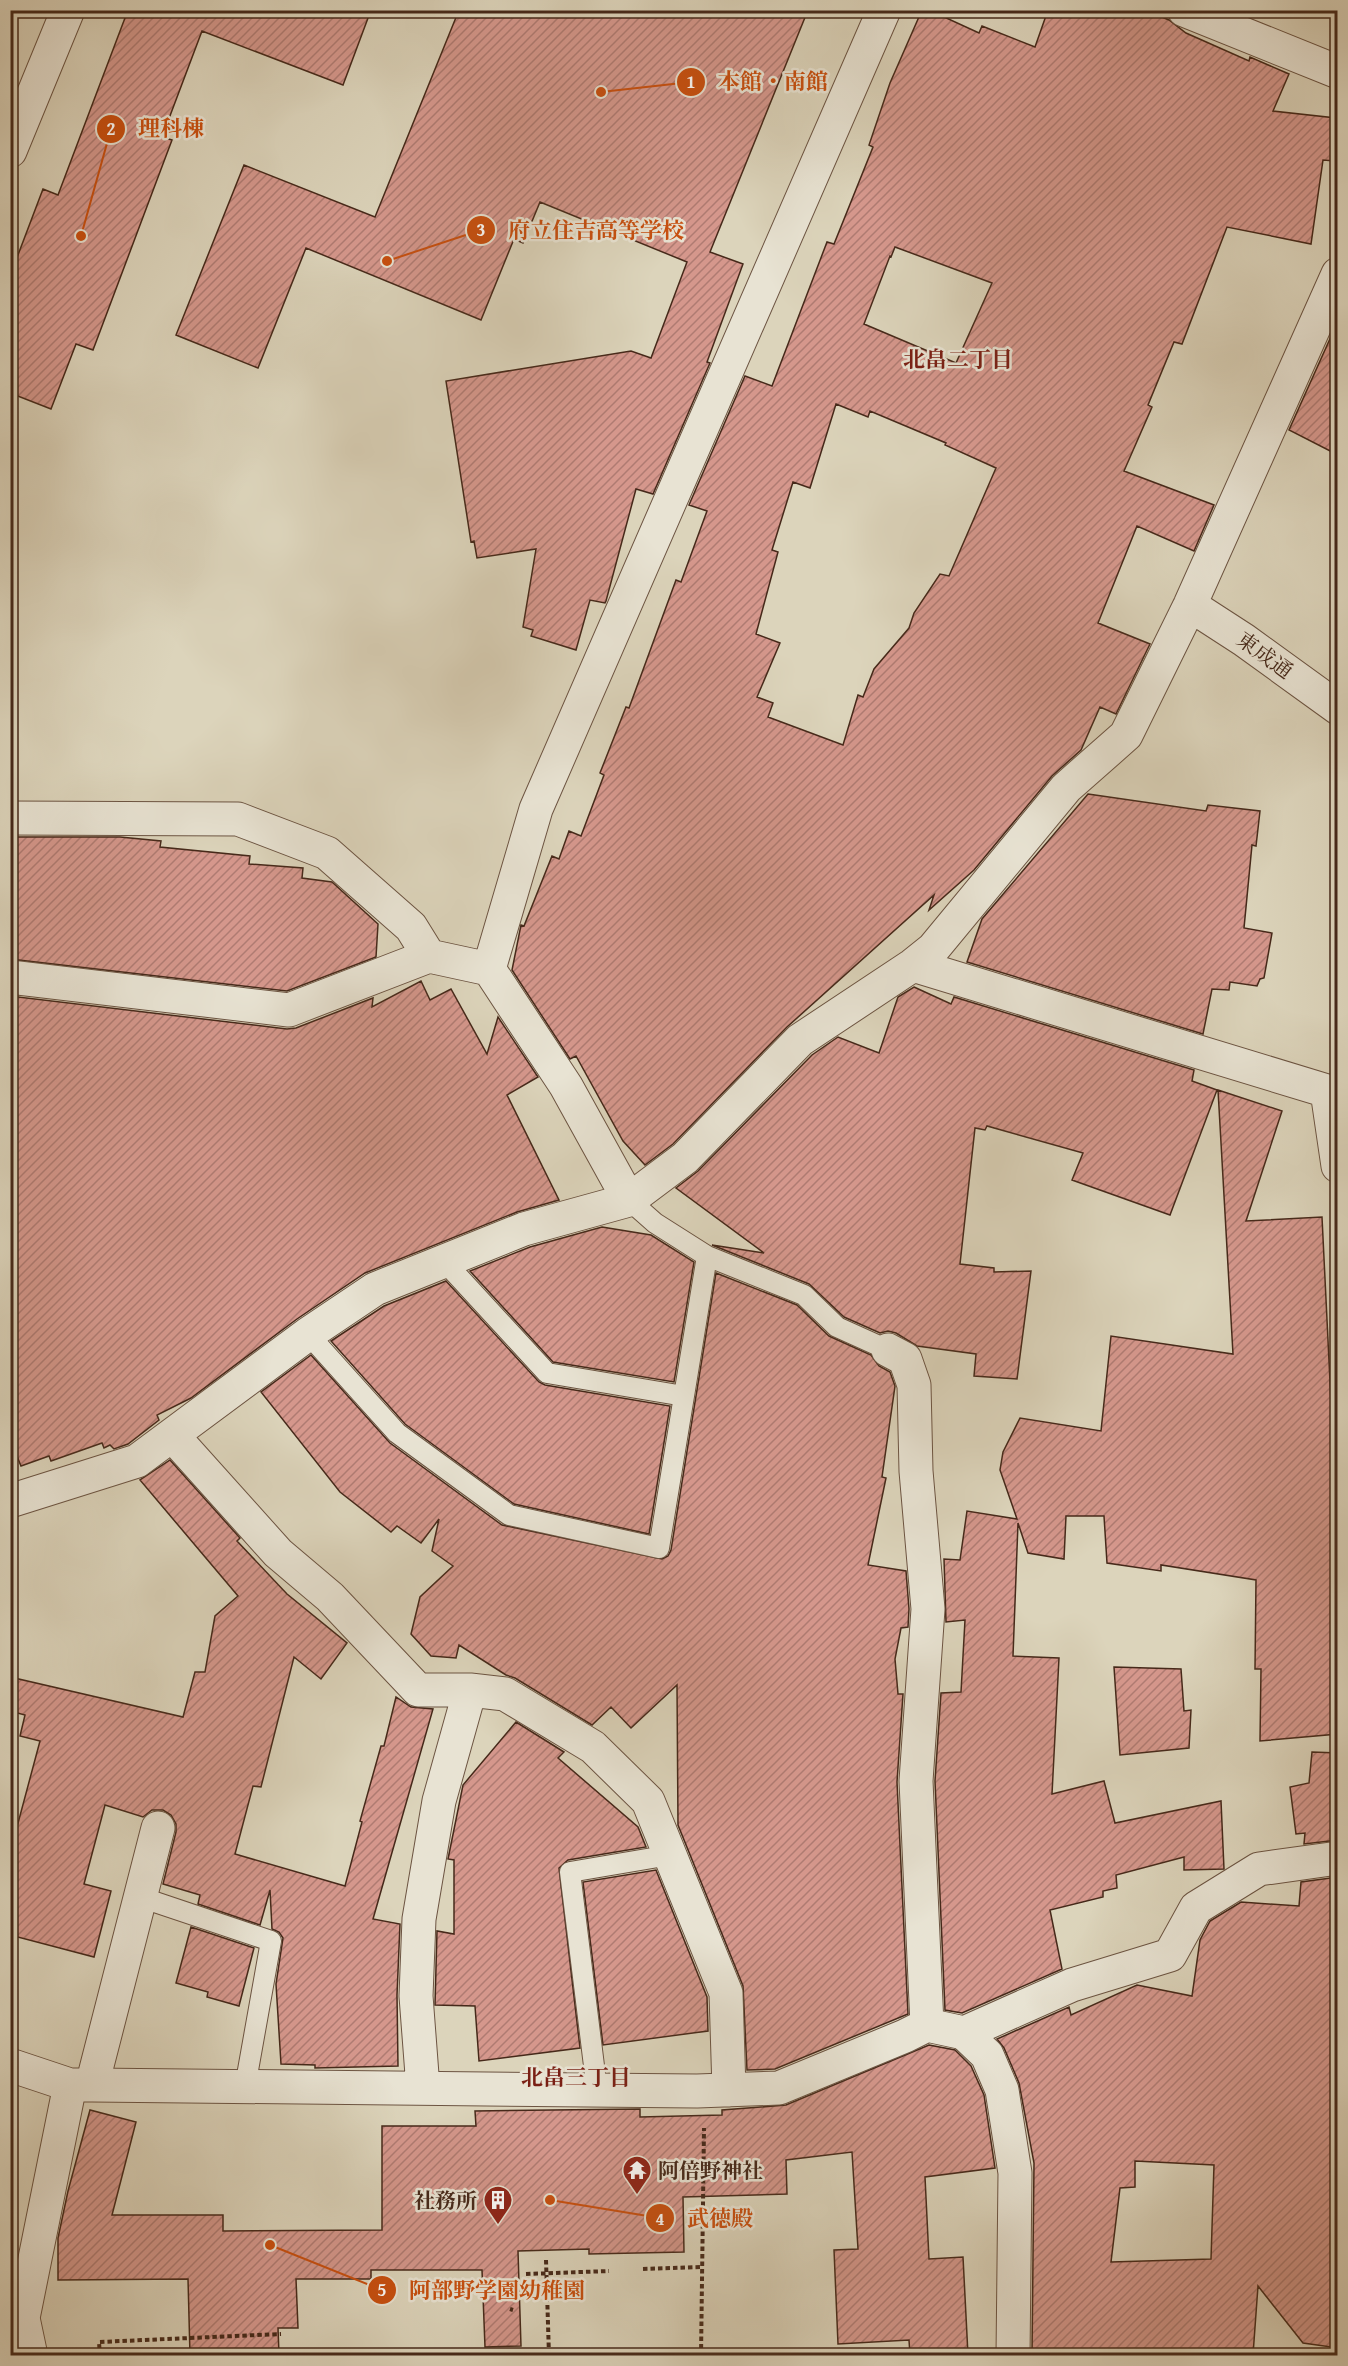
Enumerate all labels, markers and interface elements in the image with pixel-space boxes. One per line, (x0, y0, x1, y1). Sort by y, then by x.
callout: 本館・南館 (676, 62, 840, 102)
text: 本館・南館 (718, 65, 828, 97)
text: 1 (686, 68, 696, 95)
callout: 理科棟 (96, 109, 216, 149)
text: 理科棟 (138, 112, 204, 144)
text: 2 (106, 115, 116, 142)
callout: 府立住吉高等学校 (466, 210, 696, 250)
text: 府立住吉高等学校 (508, 214, 684, 246)
text: 3 (476, 216, 486, 243)
district label: 北畠二丁目 (903, 343, 1013, 375)
street label: 東成通 (1230, 624, 1300, 686)
district label: 北畠三丁目 (521, 2061, 631, 2093)
temple icon: 阿倍野神社 (621, 2154, 653, 2196)
place label: 阿倍野神社 (658, 2155, 763, 2186)
building icon: 社務所 (482, 2184, 514, 2226)
place label: 社務所 (414, 2185, 477, 2216)
callout: 武徳殿 (645, 2198, 765, 2238)
text: 武徳殿 (687, 2202, 753, 2234)
text: 4 (655, 2205, 665, 2232)
callout: 阿部野学園幼稚園 (367, 2270, 597, 2310)
text: 阿部野学園幼稚園 (409, 2274, 585, 2306)
text: 5 (377, 2276, 387, 2303)

